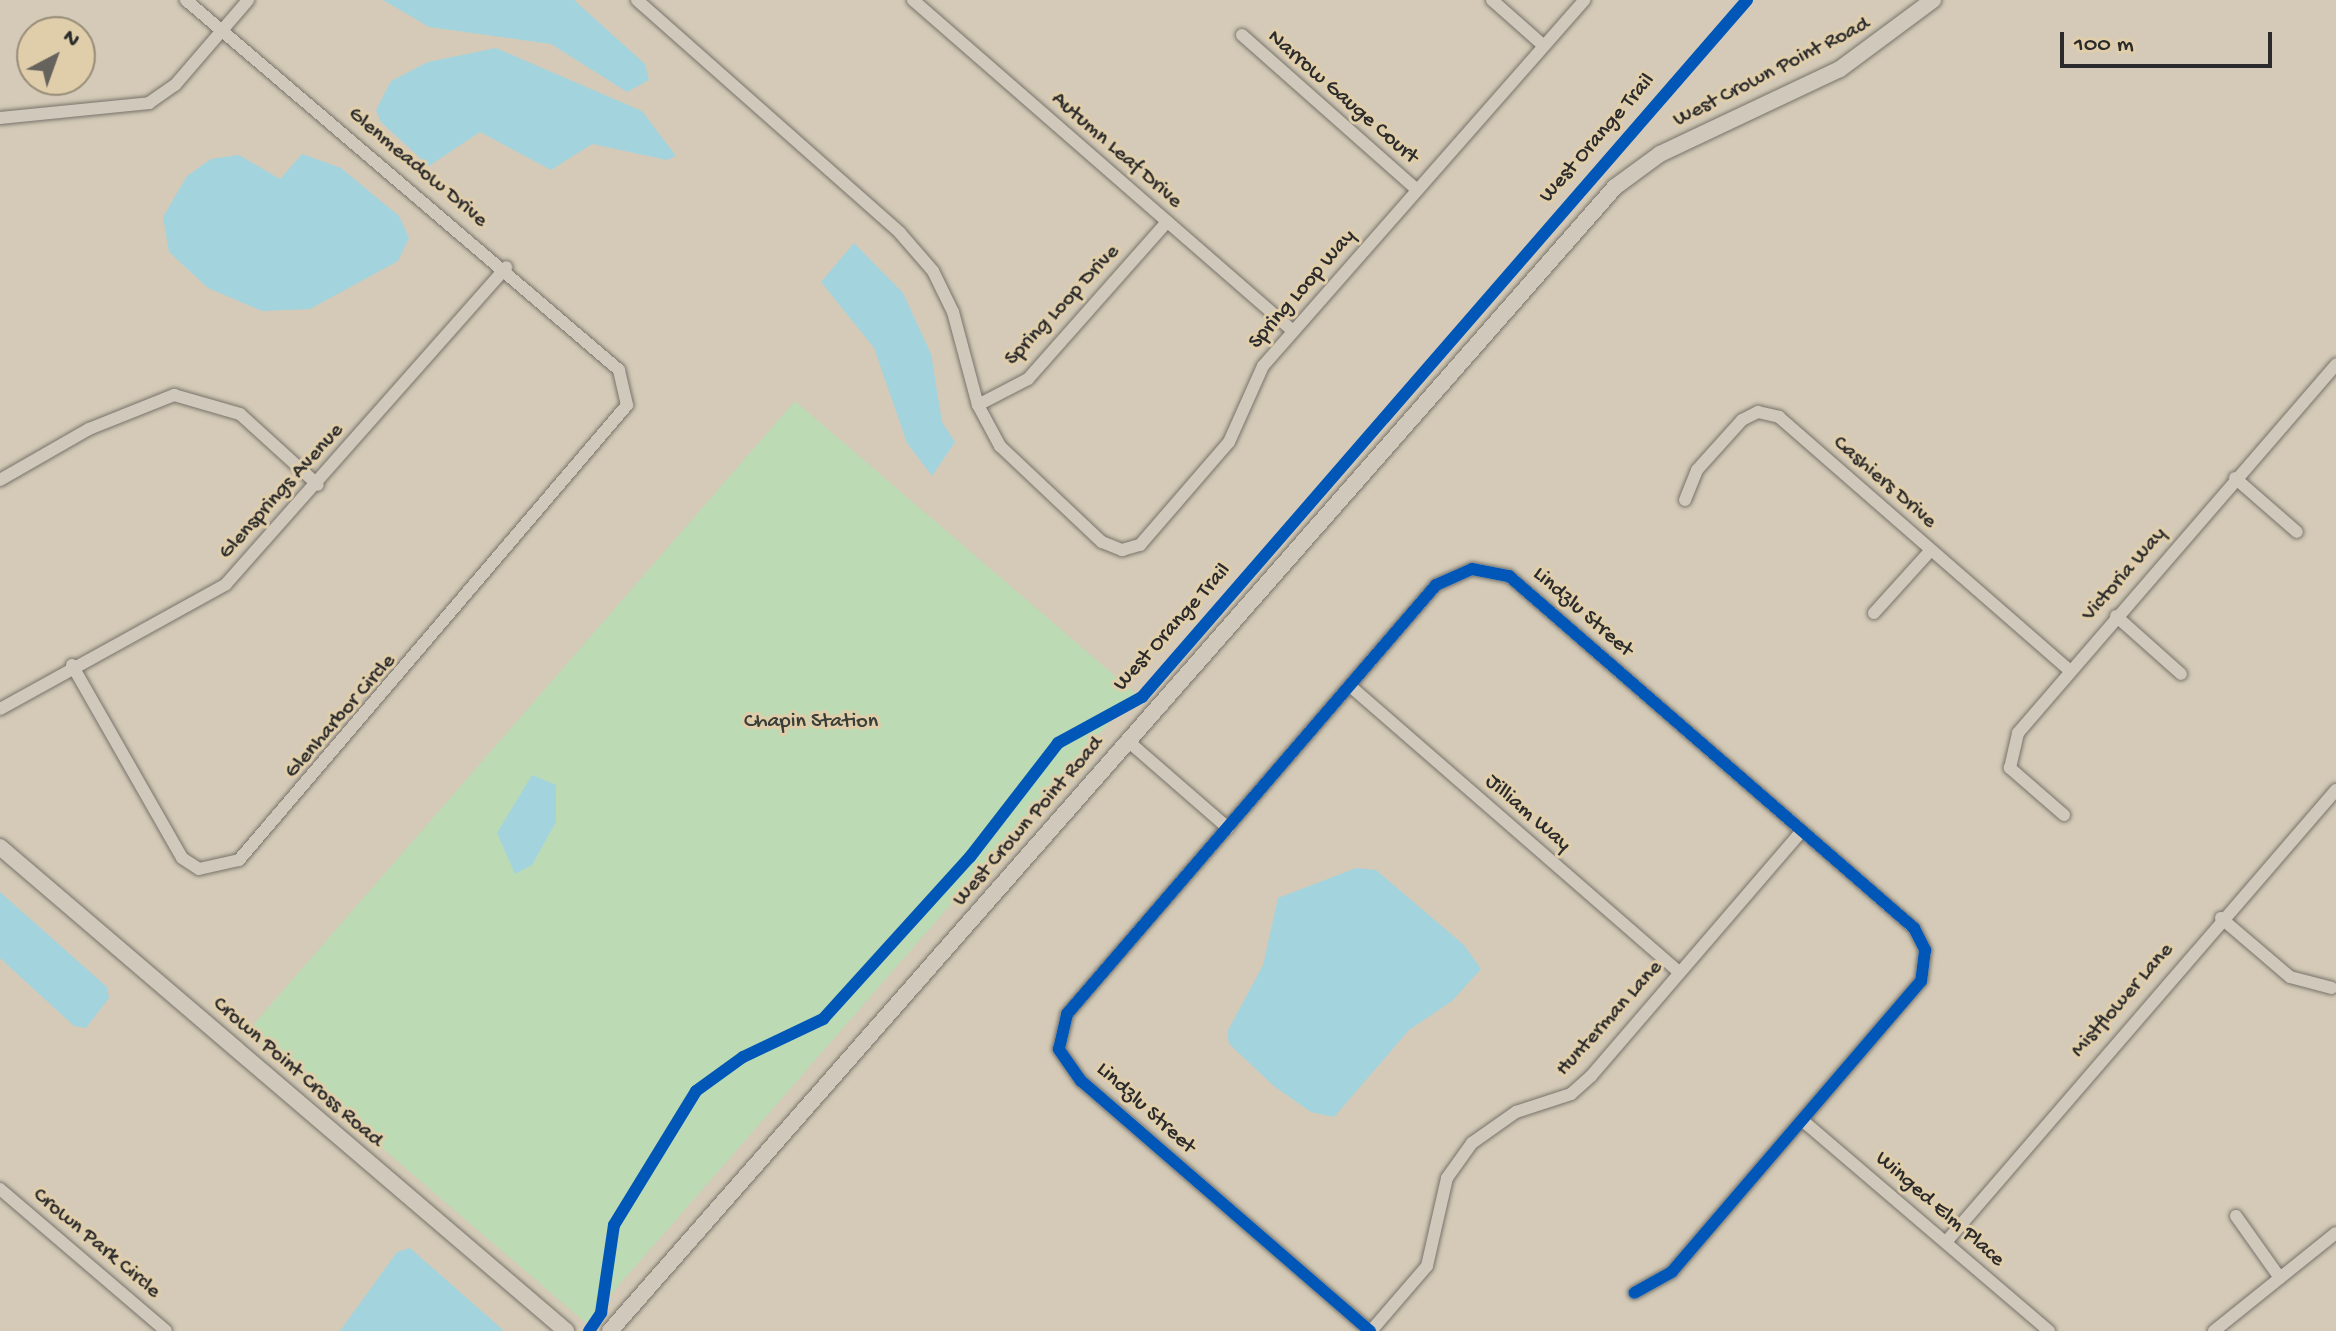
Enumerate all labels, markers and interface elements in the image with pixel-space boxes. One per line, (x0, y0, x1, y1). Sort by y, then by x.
street label: West Crown Point Road (1669, 12, 1875, 134)
north arrow (16, 16, 96, 96)
scale bar (2064, 16, 2276, 66)
text: N (56, 25, 84, 54)
street label: Narrow Gauge Court (1261, 25, 1423, 171)
text: 100 m (2074, 31, 2134, 60)
street label: West Orange Trail (1535, 69, 1661, 209)
street label: Autumn Leaf Drive (1045, 87, 1187, 215)
street label: Glenmeadow Drive (342, 102, 492, 234)
street label: Spring Loop Way (1244, 225, 1362, 355)
street label: Spring Loop Drive (1000, 240, 1126, 372)
street label: Glensprings Avenue (214, 418, 350, 566)
street label: Cashiers Drive (1827, 431, 1941, 535)
street label: Victoria Way (2077, 522, 2173, 628)
street label: West Orange Trail (1109, 559, 1237, 697)
street label: Lindzlu Street (1526, 562, 1638, 664)
street label: Glenharbor Circle (280, 649, 402, 785)
park label: Chapin Station (744, 710, 878, 736)
street label: West Crown Point Road (948, 731, 1110, 913)
street label: Jilliam Way (1478, 769, 1576, 859)
street label: Mistflower Lane (2066, 938, 2180, 1064)
street label: Hunterman Lane (1551, 956, 1669, 1082)
street label: Crown Point Cross Road (206, 992, 388, 1154)
street label: Lindzlu Street (1090, 1057, 1200, 1161)
street label: Winged Elm Place (1869, 1146, 2009, 1274)
street label: Crown Park Circle (27, 1183, 165, 1305)

